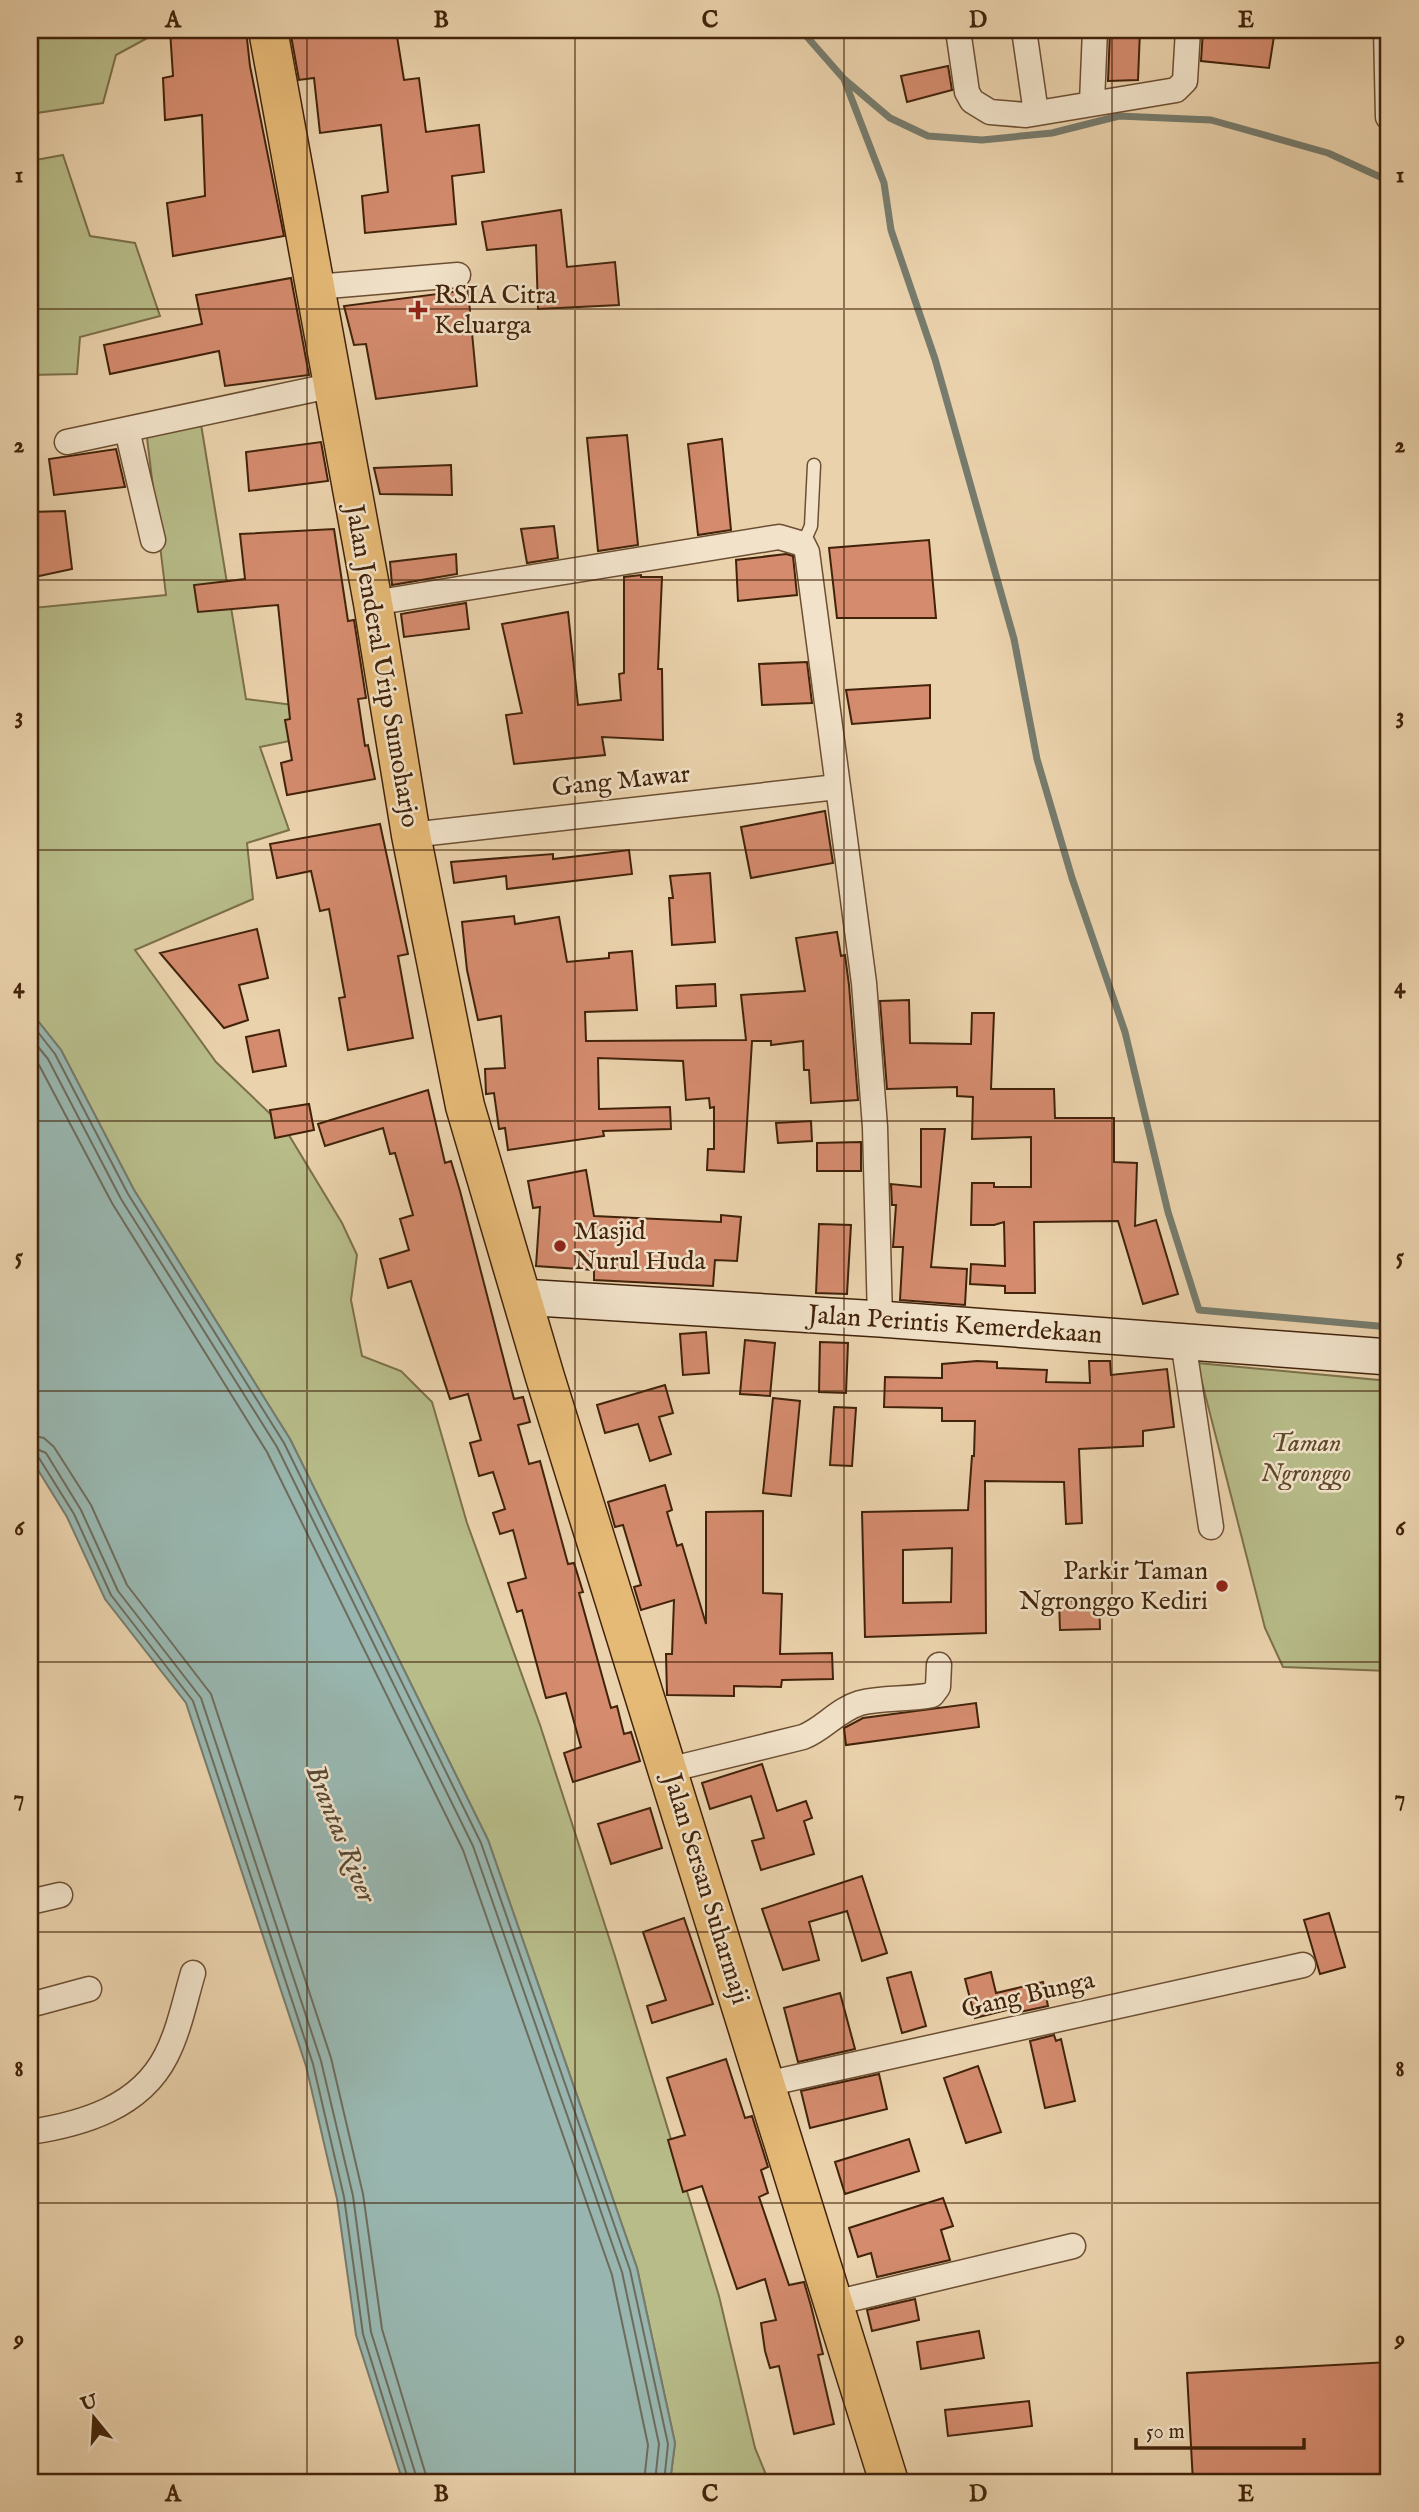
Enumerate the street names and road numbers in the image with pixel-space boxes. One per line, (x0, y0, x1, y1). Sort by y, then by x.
street label: Jalan Jenderal Urip Sumoharjo (337, 499, 427, 830)
street label: Gang Mawar (550, 757, 692, 805)
street label: Jalan Perintis Kemerdekaan (804, 1298, 1103, 1352)
street label: Jalan Sersan Suharmaji (654, 1767, 757, 2008)
street label: Gang Bunga (958, 1964, 1098, 2026)

